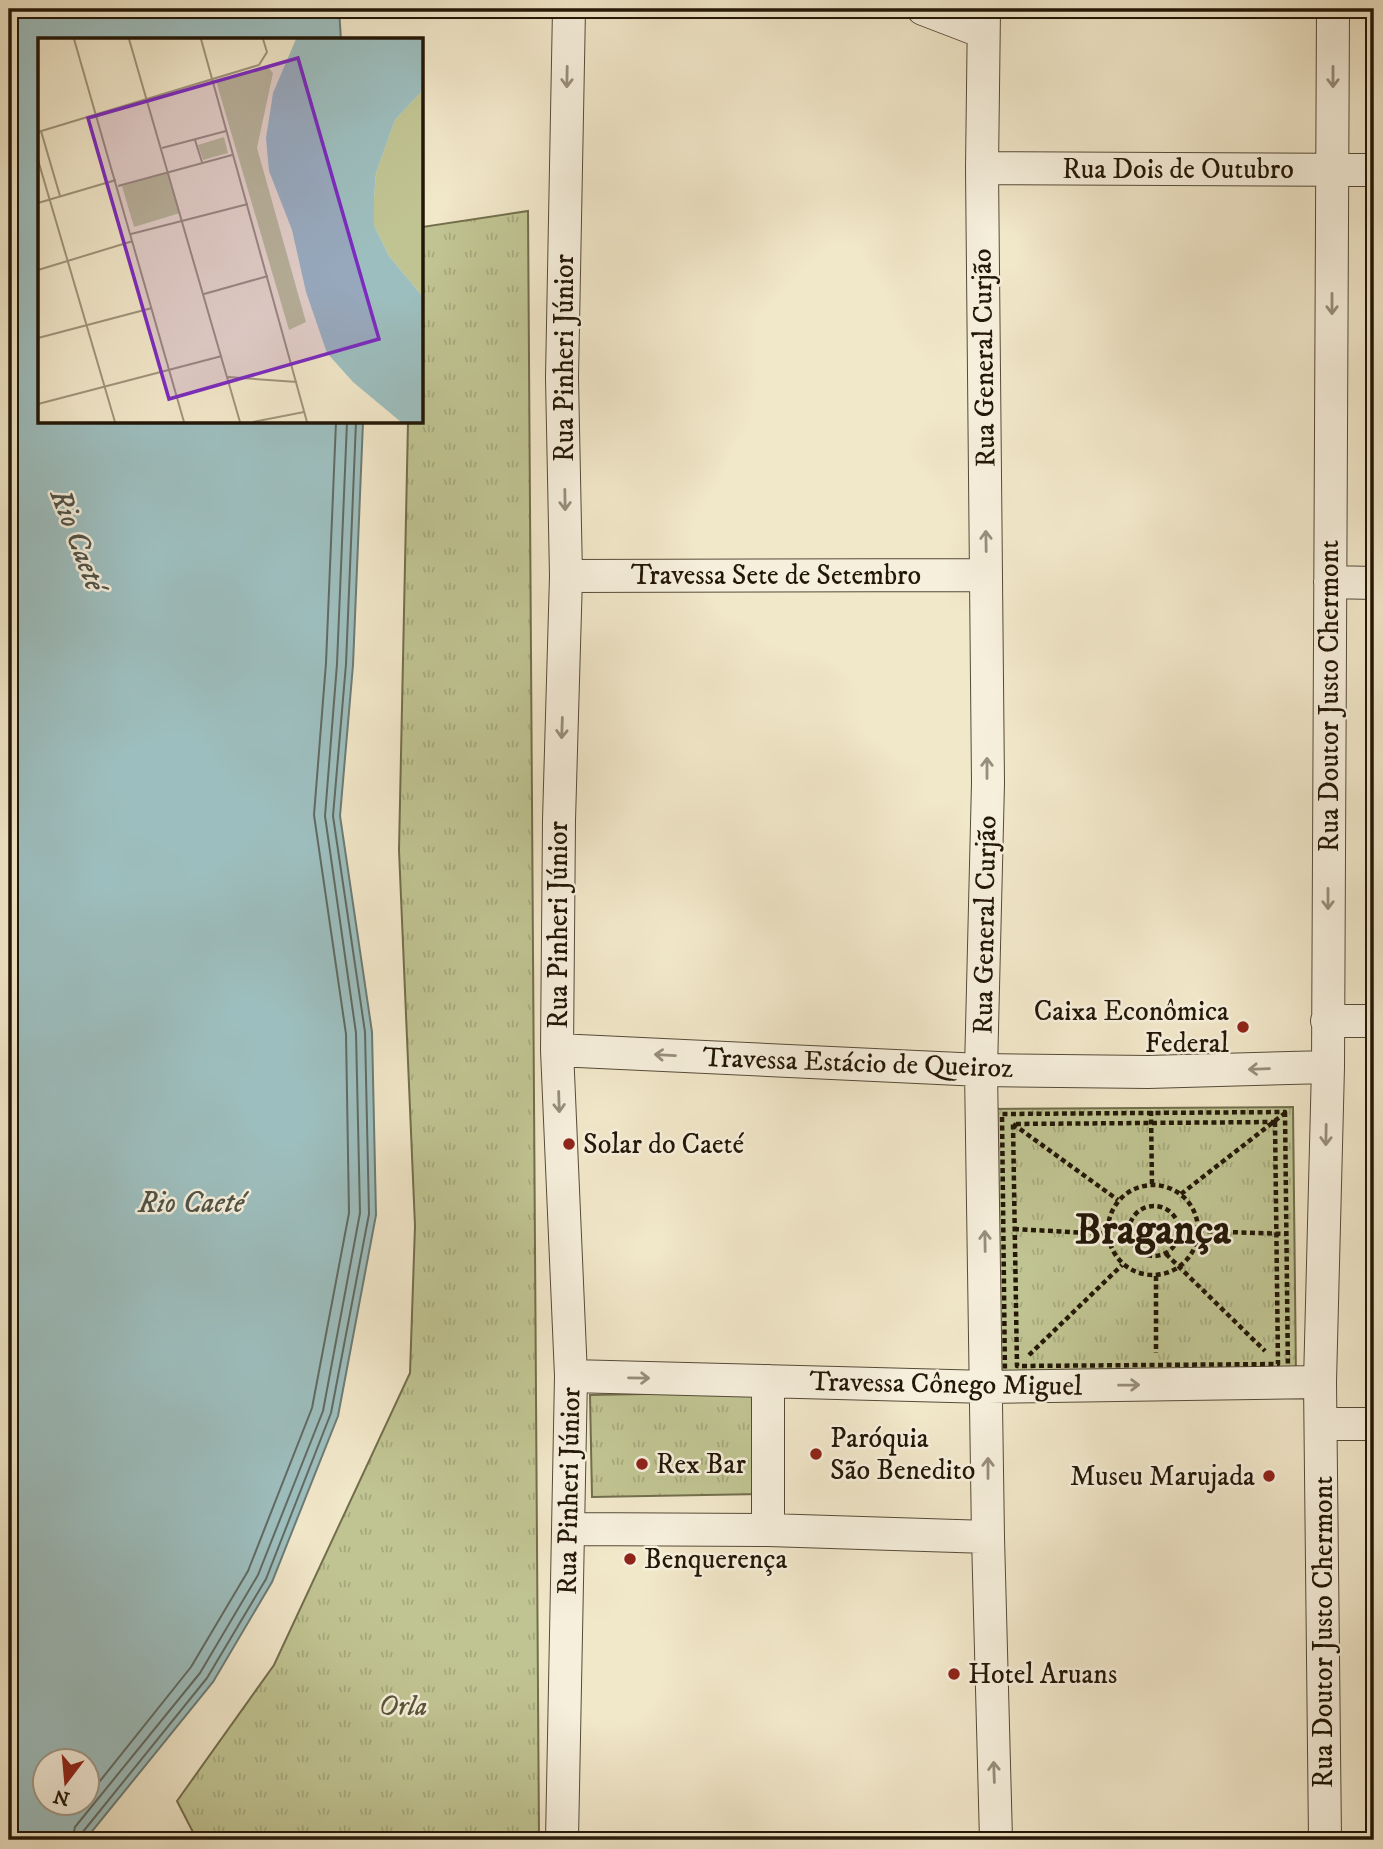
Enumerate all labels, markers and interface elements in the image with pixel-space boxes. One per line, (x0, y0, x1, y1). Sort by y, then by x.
inset map (38, 38, 424, 424)
one-way arrow (560, 65, 574, 88)
one-way arrow (1326, 65, 1340, 88)
street label: Rua Dois de Outubro (1062, 152, 1294, 187)
street label: Rua General Curjão (965, 248, 1003, 468)
street label: Rua Pinheri Júnior (547, 253, 582, 462)
one-way arrow (1325, 293, 1339, 316)
water label: Rio Caeté (40, 483, 115, 601)
one-way arrow (558, 489, 571, 512)
one-way arrow (979, 530, 993, 553)
street label: Rua Doutor Justo Chermont (1312, 540, 1347, 852)
street label: Travessa Sete de Setembro (631, 558, 921, 593)
one-way arrow (555, 716, 568, 739)
one-way arrow (981, 757, 994, 780)
street label: Rua General Curjão (966, 815, 1004, 1035)
street label: Rua Pinheri Júnior (541, 820, 576, 1029)
one-way arrow (1321, 888, 1335, 911)
place label: Caixa Econômica Federal (1034, 994, 1230, 1061)
marker: Caixa Econômica Federal (1235, 1019, 1251, 1035)
street label: Travessa Estácio de Queiroz (702, 1040, 1014, 1086)
one-way arrow (654, 1048, 677, 1061)
one-way arrow (1248, 1062, 1271, 1076)
one-way arrow (553, 1090, 566, 1113)
one-way arrow (1319, 1124, 1333, 1147)
place label: Solar do Caeté (583, 1127, 745, 1162)
marker: Solar do Caeté (561, 1136, 577, 1152)
water label: Rio Caeté (137, 1185, 249, 1222)
district label: Bragança (1075, 1205, 1232, 1257)
one-way arrow (978, 1230, 991, 1253)
street label: Travessa Cônego Miguel (809, 1364, 1083, 1404)
one-way arrow (627, 1371, 650, 1384)
one-way arrow (1117, 1378, 1140, 1392)
street label: Rua Pinheri Júnior (550, 1386, 588, 1595)
place label: Paróquia São Benedito (830, 1421, 975, 1488)
marker: Paróquia São Benedito (808, 1446, 824, 1462)
place label: Rex Bar (656, 1447, 746, 1482)
marker: Rex Bar (634, 1456, 650, 1472)
one-way arrow (981, 1457, 995, 1480)
place label: Museu Marujada (1070, 1459, 1255, 1494)
marker: Museu Marujada (1261, 1468, 1277, 1484)
street label: Rua Doutor Justo Chermont (1306, 1476, 1341, 1788)
place label: Benquerença (644, 1542, 787, 1577)
marker: Benquerença (622, 1551, 638, 1567)
place label: Hotel Aruans (968, 1657, 1117, 1692)
marker: Hotel Aruans (946, 1666, 962, 1682)
park label: Orla (379, 1689, 427, 1724)
north arrow (32, 1748, 102, 1818)
one-way arrow (988, 1761, 1001, 1784)
text: N (51, 1784, 72, 1810)

